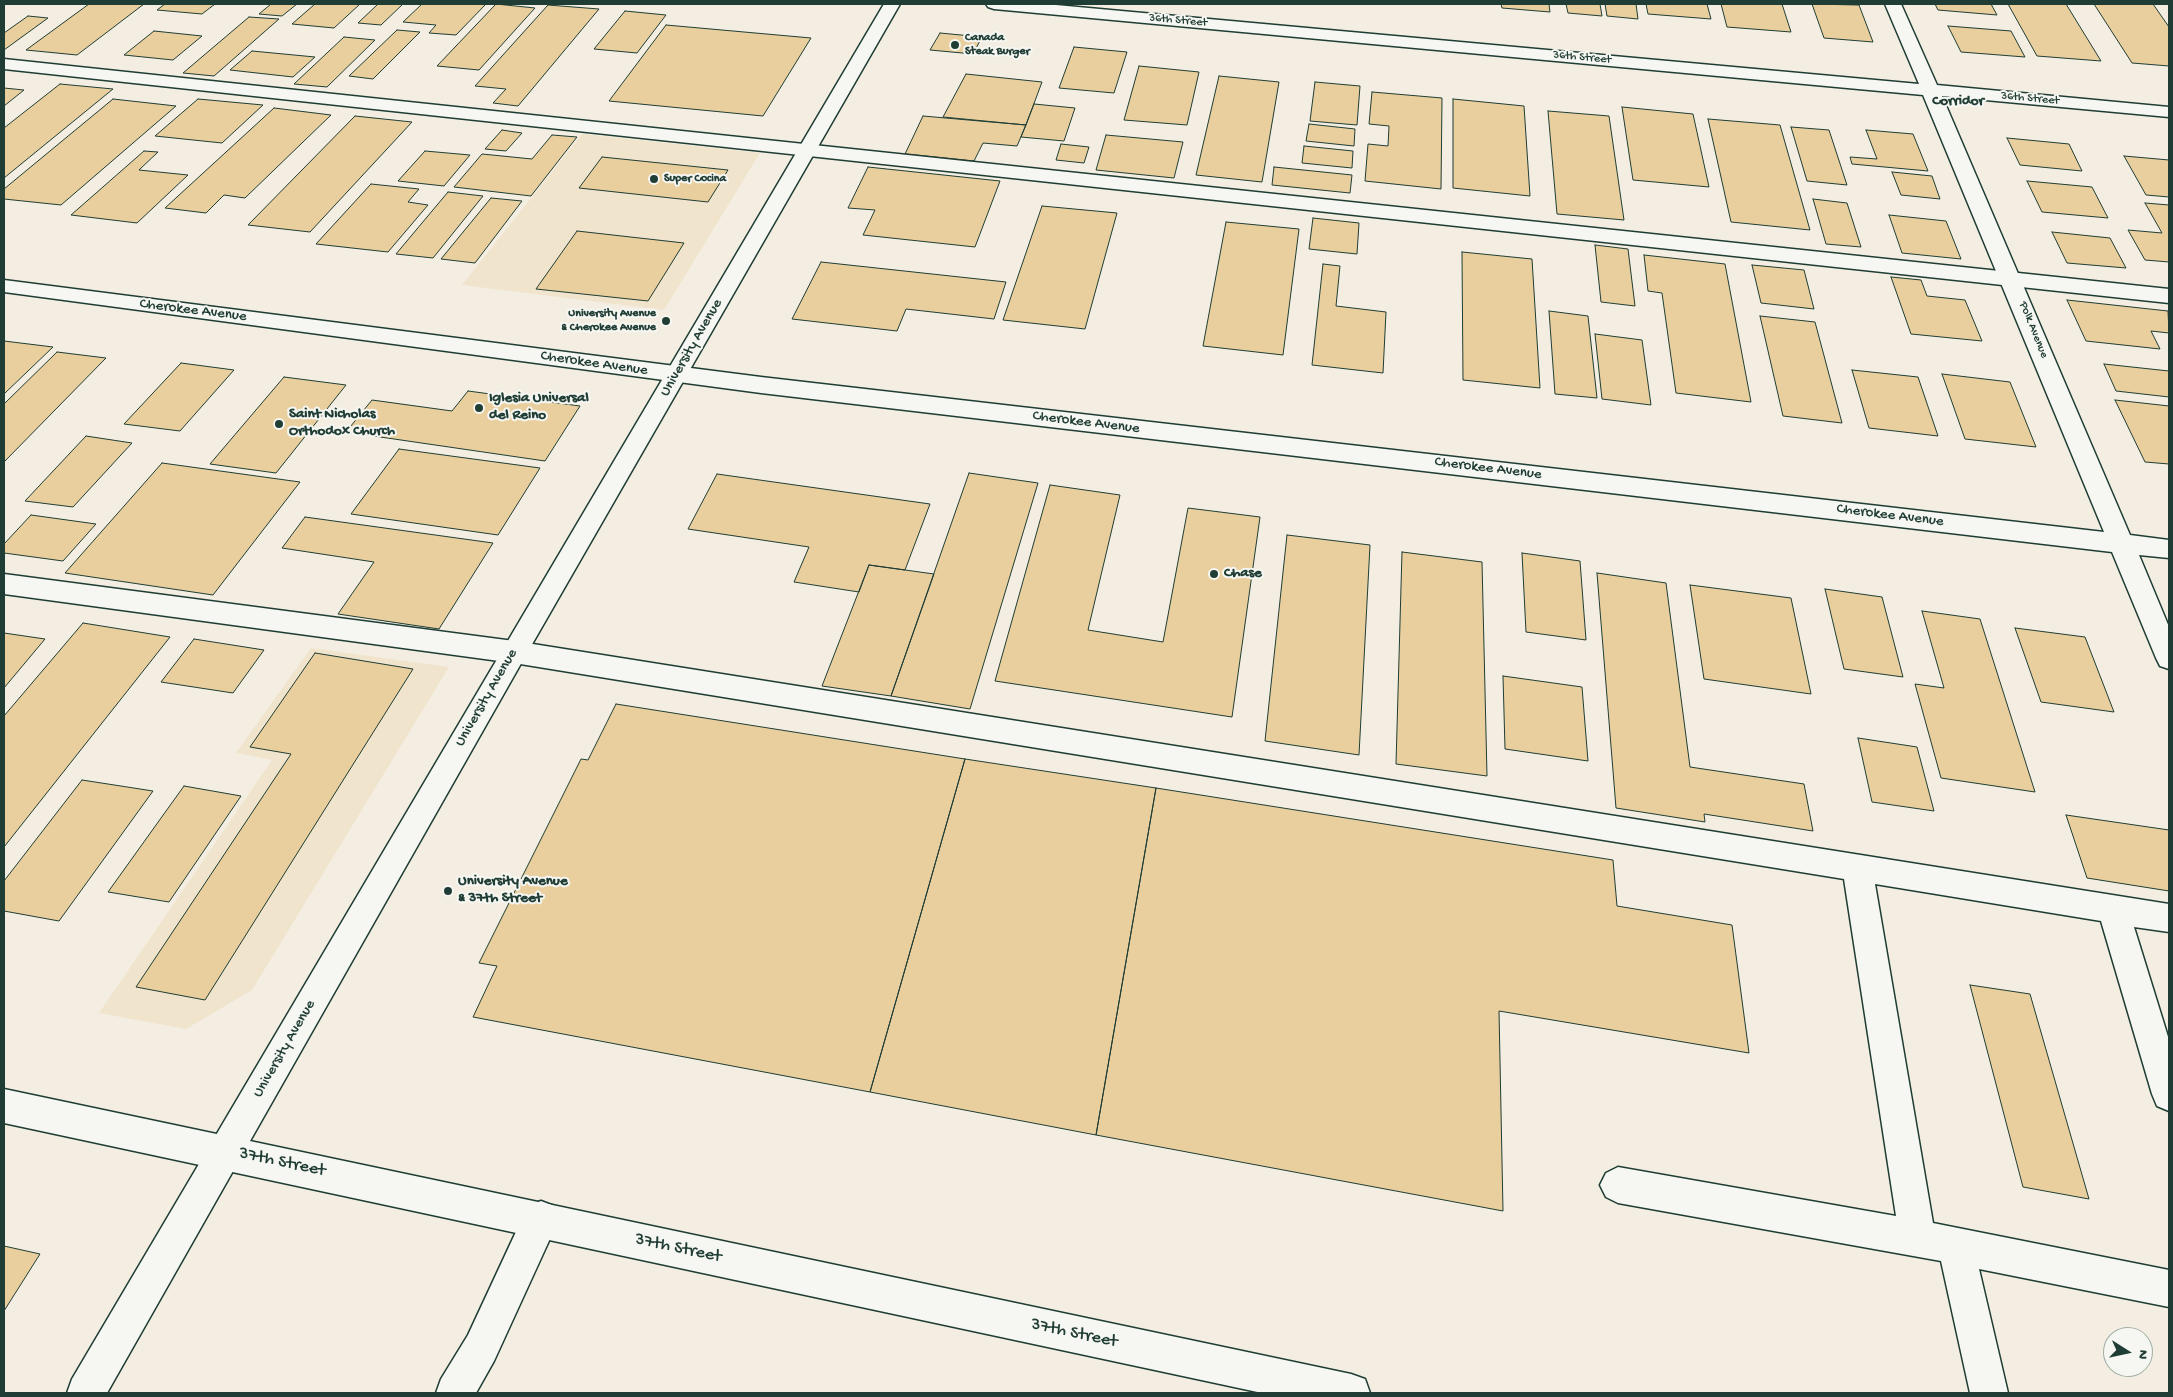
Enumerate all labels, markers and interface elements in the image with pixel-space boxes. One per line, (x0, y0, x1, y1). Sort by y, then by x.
street label: 36th Street (1148, 11, 1208, 31)
place label: Canada Steak Burger (965, 31, 1030, 59)
marker: Canada Steak Burger (949, 39, 961, 51)
street label: 36th Street (1552, 48, 1612, 68)
street label: 36th Street (2000, 89, 2060, 109)
district label: Corridor (1932, 93, 1984, 111)
place label: Super Cocina (664, 172, 726, 186)
marker: Super Cocina (648, 173, 660, 185)
street label: Cherokee Avenue (138, 295, 248, 327)
street label: University Avenue (657, 296, 727, 400)
street label: Polk Avenue (2015, 300, 2051, 360)
place label: University Avenue & Cherokee Avenue (561, 307, 656, 335)
marker: University Avenue & Cherokee Avenue (660, 315, 672, 327)
street label: Cherokee Avenue (539, 348, 649, 380)
place label: Iglesia Universal del Reino (489, 390, 589, 425)
marker: Iglesia Universal del Reino (473, 402, 485, 414)
place label: Saint Nicholas Orthodox Church (289, 406, 395, 441)
street label: Cherokee Avenue (1031, 407, 1141, 439)
marker: Saint Nicholas Orthodox Church (273, 418, 285, 430)
street label: Cherokee Avenue (1433, 453, 1543, 485)
street label: Cherokee Avenue (1835, 500, 1945, 532)
place label: Chase (1224, 565, 1262, 583)
marker: Chase (1208, 568, 1220, 580)
street label: University Avenue (452, 646, 522, 750)
place label: University Avenue & 37th Street (458, 873, 568, 908)
marker: University Avenue & 37th Street (442, 885, 454, 897)
street label: University Avenue (250, 997, 320, 1101)
street label: 37th Street (237, 1143, 327, 1183)
street label: 37th Street (633, 1229, 723, 1269)
street label: 37th Street (1029, 1314, 1119, 1354)
north arrow (2103, 1327, 2153, 1377)
text: N (2133, 1349, 2151, 1360)

